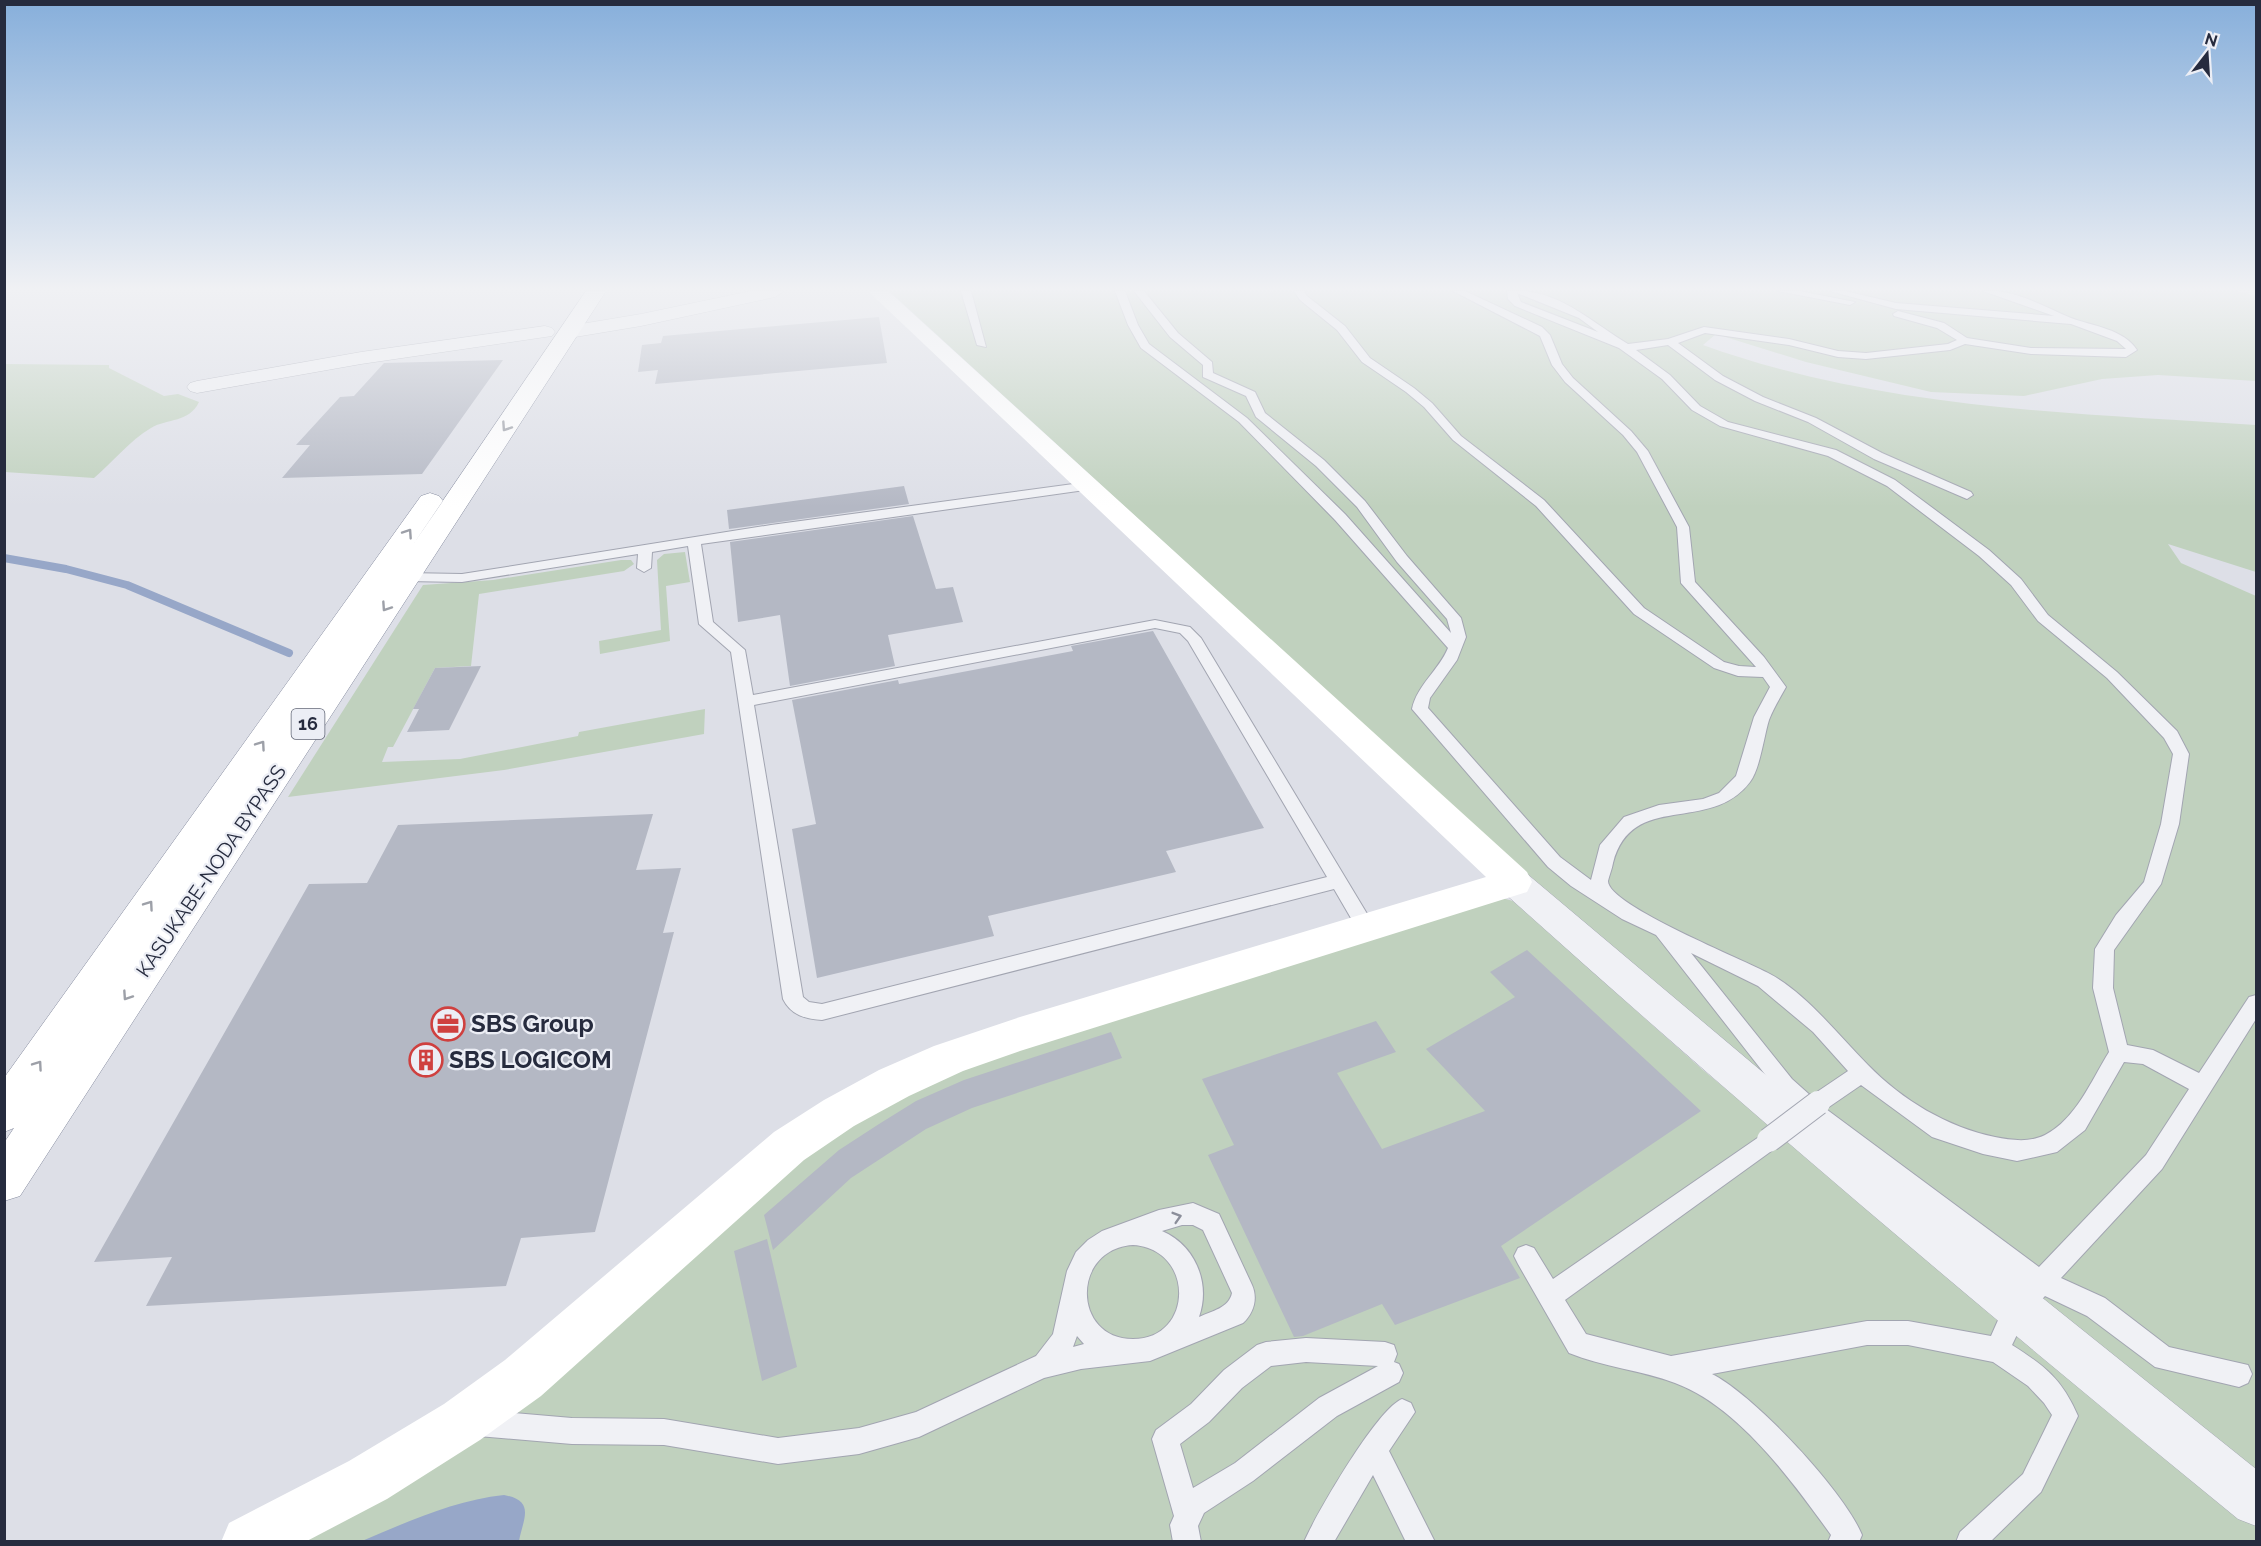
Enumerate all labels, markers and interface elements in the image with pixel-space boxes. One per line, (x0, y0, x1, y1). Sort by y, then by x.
north arrow (2177, 24, 2237, 84)
text: N (2203, 29, 2220, 51)
one-way arrow (502, 420, 513, 431)
one-way arrow (401, 528, 412, 539)
one-way arrow (382, 600, 393, 611)
road number: 16 (292, 709, 324, 739)
one-way arrow (254, 740, 265, 751)
street label: KASUKABE-NODA BYPASS (131, 760, 291, 982)
one-way arrow (142, 900, 153, 911)
one-way arrow (123, 990, 134, 1001)
office icon: SBS Group (430, 1006, 466, 1042)
place label: SBS Group (471, 1009, 594, 1038)
building icon: SBS LOGICOM (408, 1042, 444, 1078)
place label: SBS LOGICOM (449, 1045, 612, 1074)
one-way arrow (31, 1060, 42, 1071)
one-way arrow (1171, 1212, 1182, 1224)

